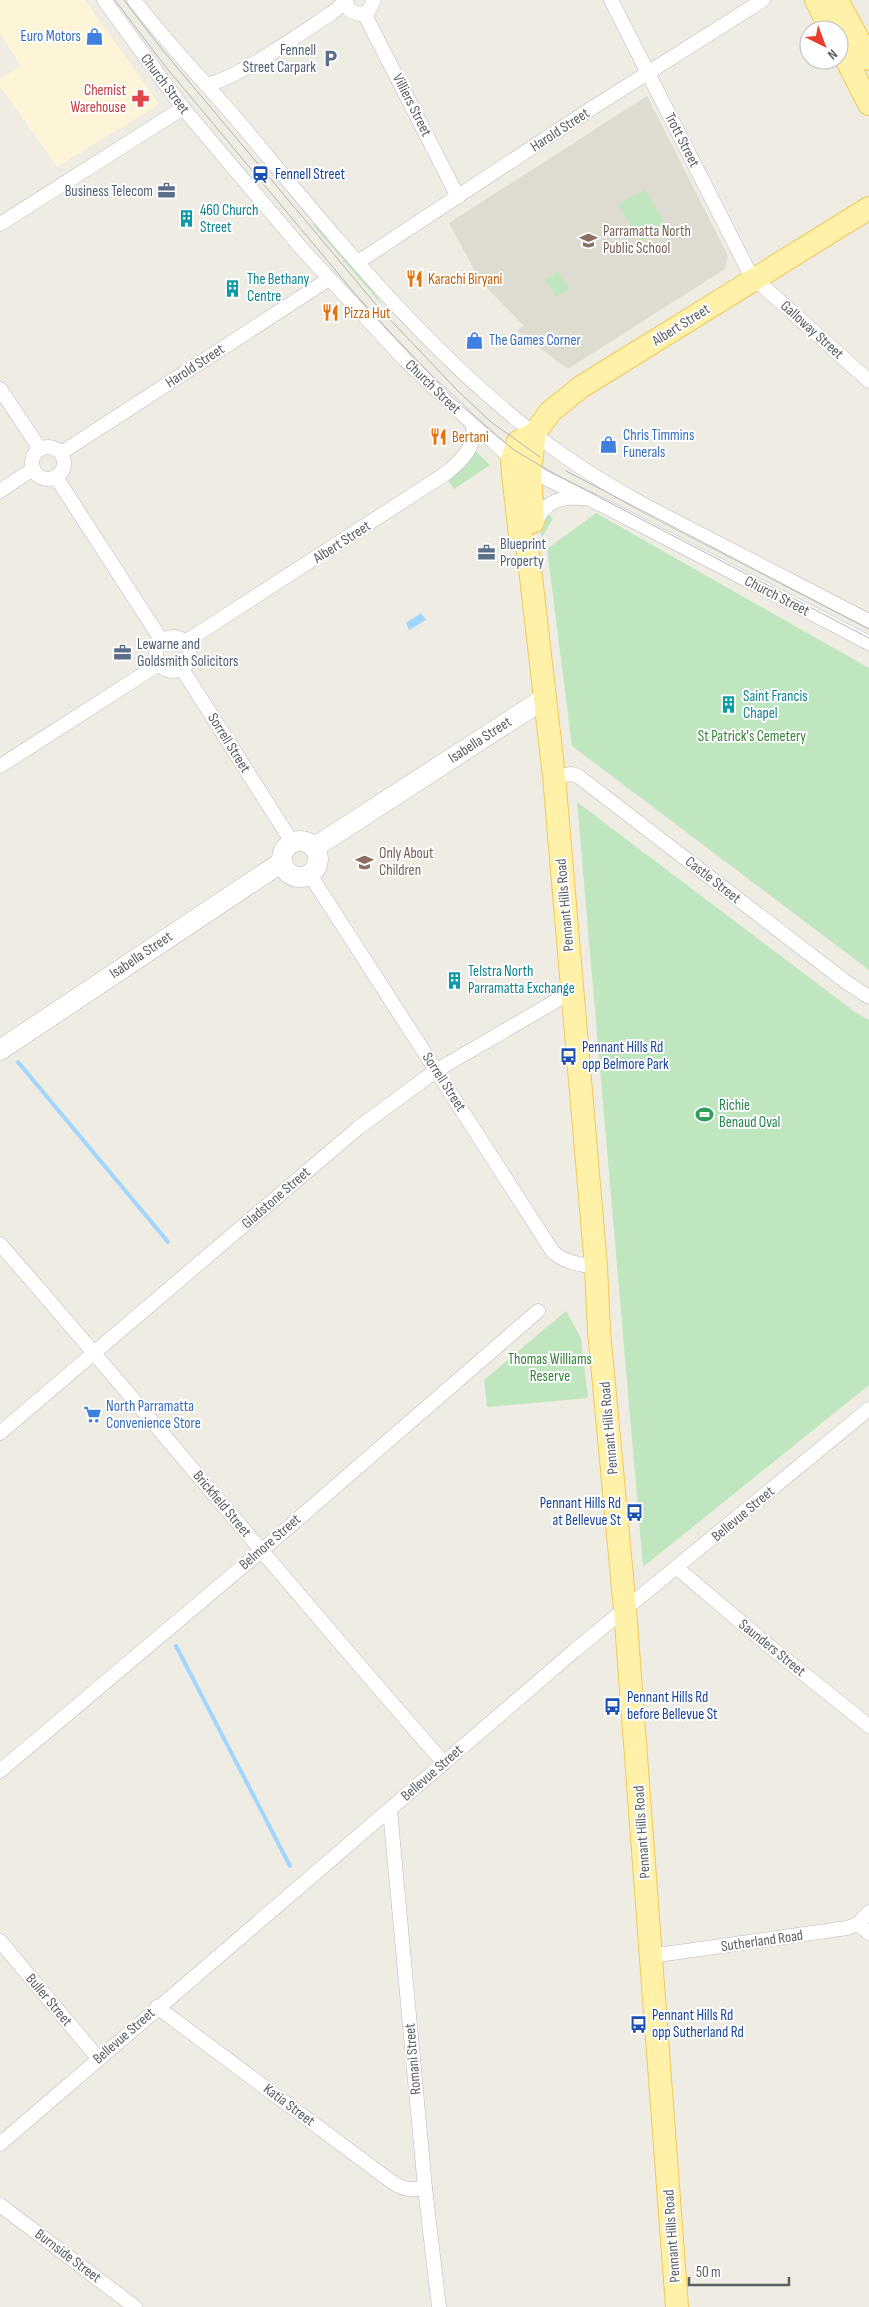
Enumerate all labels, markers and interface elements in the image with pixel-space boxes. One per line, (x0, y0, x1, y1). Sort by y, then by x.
north arrow (799, 20, 849, 70)
shop icon: Euro Motors (85, 26, 105, 46)
place label: Euro Motors (21, 27, 81, 46)
place label: Fennell Street Carpark (243, 41, 316, 77)
text: N (824, 45, 841, 63)
parking icon: Fennell Street Carpark (320, 49, 340, 69)
street label: Church Street (136, 50, 194, 118)
street label: Villiers Street (388, 70, 436, 140)
place label: Chemist Warehouse (70, 81, 126, 117)
pharmacy icon: Chemist Warehouse (130, 89, 150, 109)
street label: Harold Street (527, 104, 594, 156)
street label: Trott Street (660, 110, 704, 171)
station icon: Fennell Street (251, 164, 271, 184)
place label: Fennell Street (275, 165, 345, 184)
office icon: Business Telecom (157, 181, 177, 201)
place label: Business Telecom (65, 182, 153, 201)
place label: 460 Church Street (200, 201, 258, 237)
building icon: 460 Church Street (176, 209, 196, 229)
place label: Parramatta North Public School (603, 222, 691, 258)
school or university icon: Parramatta North Public School (579, 230, 599, 250)
restaurant icon: Karachi Biryani (404, 269, 424, 289)
place label: The Bethany Centre (247, 270, 310, 306)
place label: Karachi Biryani (428, 270, 503, 289)
building icon: The Bethany Centre (223, 278, 243, 298)
street label: Galloway Street (776, 297, 848, 364)
street label: Albert Street (648, 300, 714, 351)
restaurant icon: Pizza Hut (320, 303, 340, 323)
place label: Pizza Hut (344, 304, 391, 323)
shop icon: The Games Corner (465, 330, 485, 350)
place label: The Games Corner (489, 331, 582, 350)
street label: Harold Street (162, 340, 229, 392)
street label: Church Street (401, 356, 465, 419)
place label: Chris Timmins Funerals (623, 426, 694, 462)
restaurant icon: Bertani (428, 427, 448, 447)
place label: Bertani (452, 428, 489, 447)
shop icon: Chris Timmins Funerals (599, 434, 619, 454)
street label: Albert Street (309, 516, 375, 568)
place label: Blueprint Property (500, 535, 547, 571)
office icon: Blueprint Property (476, 543, 496, 563)
street label: Church Street (741, 572, 813, 621)
place label: Lewarne and Goldsmith Solicitors (137, 635, 238, 671)
office icon: Lewarne and Goldsmith Solicitors (113, 643, 133, 663)
place label: Saint Francis Chapel (743, 687, 808, 723)
building icon: Saint Francis Chapel (719, 695, 739, 715)
street label: Sorrell Street (203, 710, 255, 777)
street label: Isabella Street (445, 712, 516, 768)
park label: St Patrick's Cemetery (698, 727, 806, 746)
place label: Only About Children (379, 844, 434, 880)
school or university icon: Only About Children (355, 852, 375, 872)
street label: Castle Street (681, 852, 745, 908)
street label: Pennant Hills Road (551, 858, 579, 952)
street label: Isabella Street (106, 927, 176, 983)
place label: Telstra North Parramatta Exchange (468, 962, 575, 998)
building icon: Telstra North Parramatta Exchange (444, 970, 464, 990)
place label: Pennant Hills Rd opp Belmore Park (582, 1038, 669, 1074)
bus stop icon: Pennant Hills Rd opp Belmore Park (558, 1046, 578, 1066)
street label: Sorrell Street (418, 1049, 470, 1115)
place label: Richie Benaud Oval (719, 1096, 780, 1132)
sports icon: Richie Benaud Oval (695, 1104, 715, 1124)
street label: Gladstone Street (238, 1163, 315, 1233)
park label: Thomas Williams Reserve (508, 1350, 592, 1386)
street label: Pennant Hills Road (595, 1381, 623, 1475)
place label: North Parramatta Convenience Store (106, 1397, 201, 1433)
supermarket icon: North Parramatta Convenience Store (82, 1405, 102, 1425)
street label: Brickfield Street (189, 1467, 256, 1542)
street label: Bellevue Street (708, 1482, 779, 1546)
place label: Pennant Hills Rd at Bellevue St (540, 1494, 621, 1530)
bus stop icon: Pennant Hills Rd at Bellevue St (625, 1502, 645, 1522)
street label: Belmore Street (235, 1510, 305, 1574)
street label: Saunders Street (735, 1615, 810, 1681)
place label: Pennant Hills Rd before Bellevue St (627, 1688, 718, 1724)
bus stop icon: Pennant Hills Rd before Bellevue St (603, 1696, 623, 1716)
street label: Bellevue Street (397, 1741, 467, 1805)
street label: Pennant Hills Road (629, 1785, 655, 1879)
street label: Sutherland Road (720, 1926, 804, 1956)
street label: Buller Street (22, 1970, 77, 2031)
street label: Bellevue Street (89, 2004, 159, 2068)
place label: Pennant Hills Rd opp Sutherland Rd (652, 2006, 744, 2042)
bus stop icon: Pennant Hills Rd opp Sutherland Rd (628, 2014, 648, 2034)
street label: Romani Street (400, 2022, 426, 2096)
street label: Katia Street (259, 2079, 319, 2131)
street label: Pennant Hills Road (659, 2189, 685, 2283)
street label: Burnside Street (31, 2225, 105, 2287)
scale bar (689, 2254, 789, 2286)
text: 50 m (696, 2263, 721, 2282)

